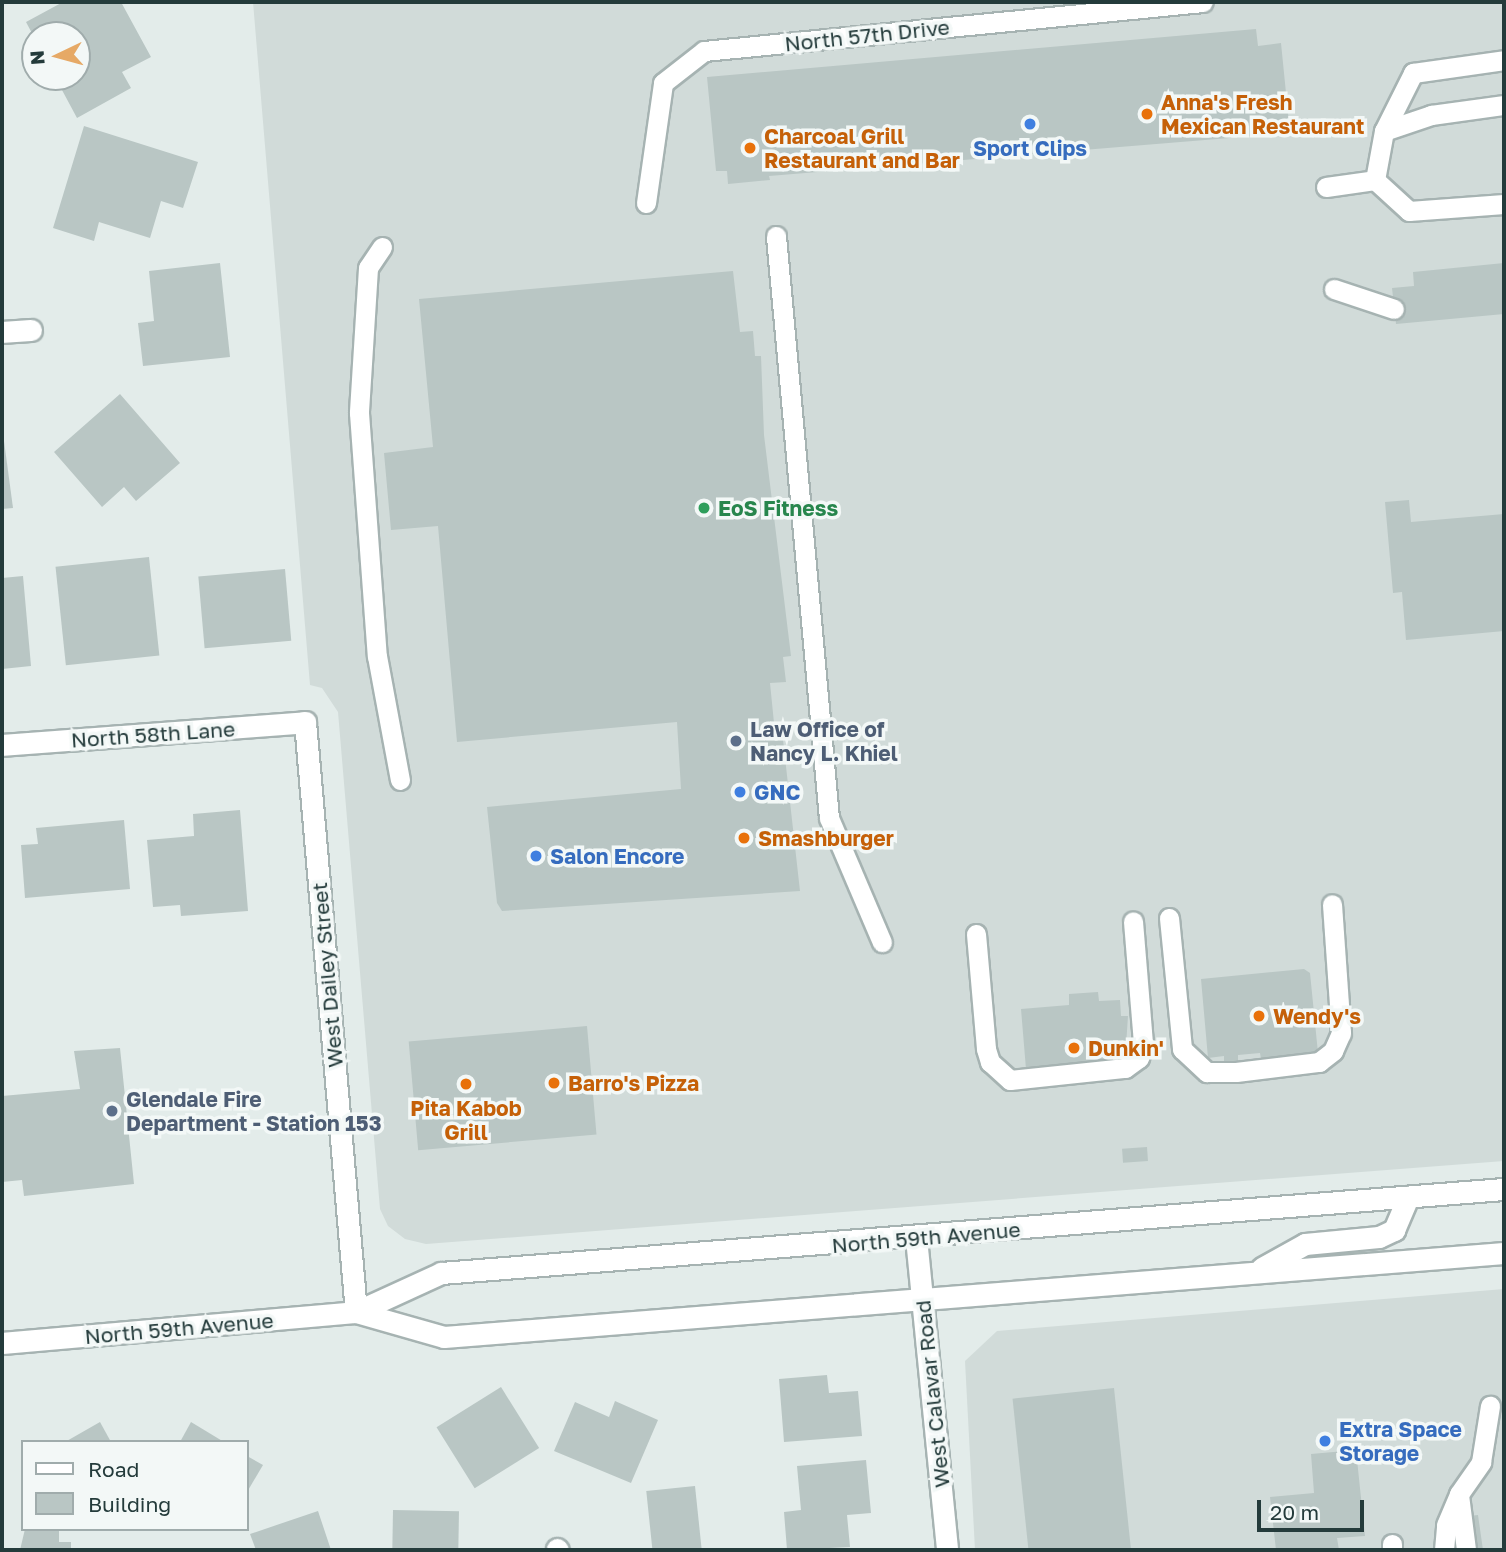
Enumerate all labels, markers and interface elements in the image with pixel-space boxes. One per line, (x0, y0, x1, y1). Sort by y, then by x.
street label: North 57th Drive (783, 14, 951, 56)
north arrow (21, 21, 91, 91)
text: N (24, 50, 49, 66)
place label: Anna's Fresh Mexican Restaurant (1161, 89, 1364, 139)
marker: Anna's Fresh Mexican Restaurant (1139, 106, 1155, 122)
marker: Sport Clips (1022, 116, 1038, 132)
place label: Charcoal Grill Restaurant and Bar (764, 123, 960, 173)
place label: Sport Clips (973, 135, 1087, 161)
marker: Charcoal Grill Restaurant and Bar (742, 140, 758, 156)
place label: EoS Fitness (718, 495, 838, 521)
marker: EoS Fitness (696, 500, 712, 516)
street label: North 58th Lane (70, 716, 236, 752)
place label: Law Office of Nancy L. Khiel (750, 716, 898, 766)
marker: Law Office of Nancy L. Khiel (728, 733, 744, 749)
place label: GNC (754, 779, 800, 805)
marker: GNC (732, 784, 748, 800)
place label: Smashburger (758, 825, 894, 851)
marker: Smashburger (736, 830, 752, 846)
place label: Salon Encore (550, 843, 684, 869)
marker: Salon Encore (528, 848, 544, 864)
street label: West Dailey Street (306, 881, 348, 1069)
place label: Wendy's (1273, 1003, 1361, 1029)
marker: Wendy's (1251, 1008, 1267, 1024)
place label: Dunkin' (1088, 1035, 1164, 1061)
marker: Dunkin' (1066, 1040, 1082, 1056)
place label: Barro's Pizza (568, 1070, 699, 1096)
marker: Barro's Pizza (546, 1075, 562, 1091)
marker: Pita Kabob Grill (458, 1076, 474, 1092)
place label: Glendale Fire Department - Station 153 (126, 1086, 381, 1136)
place label: Pita Kabob Grill (410, 1095, 522, 1145)
marker: Glendale Fire Department - Station 153 (104, 1103, 120, 1119)
street label: North 59th Avenue (831, 1216, 1021, 1258)
street label: West Calavar Road (910, 1299, 954, 1489)
street label: North 59th Avenue (84, 1307, 274, 1349)
place label: Extra Space Storage (1339, 1416, 1462, 1466)
marker: Extra Space Storage (1317, 1433, 1333, 1449)
legend (21, 1440, 248, 1531)
text: Road (88, 1456, 139, 1482)
scale bar (1261, 1486, 1368, 1530)
text: Building (88, 1491, 171, 1517)
text: 20 m (1270, 1499, 1319, 1525)

